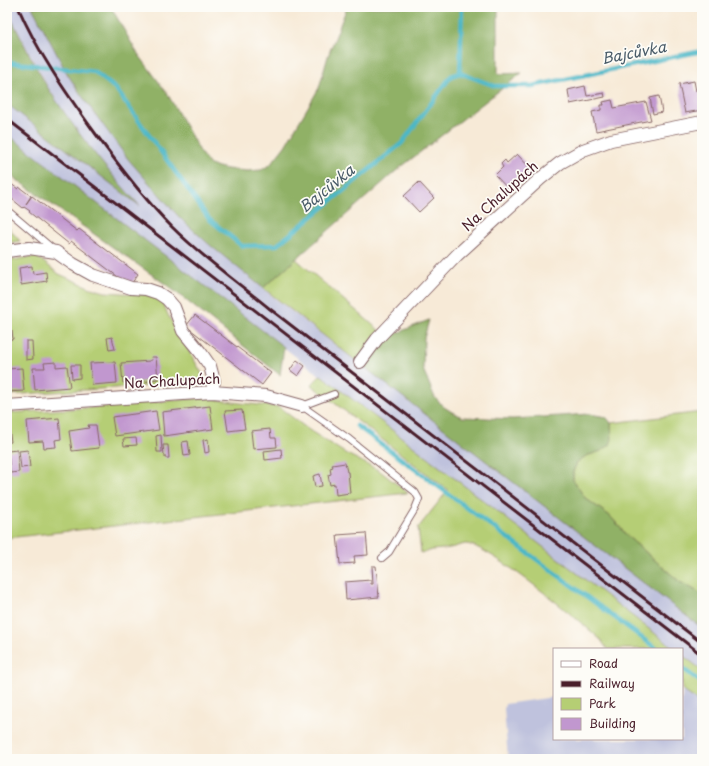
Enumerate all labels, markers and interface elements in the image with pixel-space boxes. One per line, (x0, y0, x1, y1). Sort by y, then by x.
water label: Bajcůvka (599, 34, 669, 69)
street label: Na Chalupách (457, 156, 542, 236)
water label: Bajcůvka (293, 158, 359, 217)
street label: Na Chalupách (123, 367, 221, 394)
legend (553, 648, 683, 740)
text: Road (589, 654, 618, 672)
text: Railway (589, 674, 635, 692)
text: Park (589, 694, 616, 712)
text: Building (589, 714, 636, 732)

